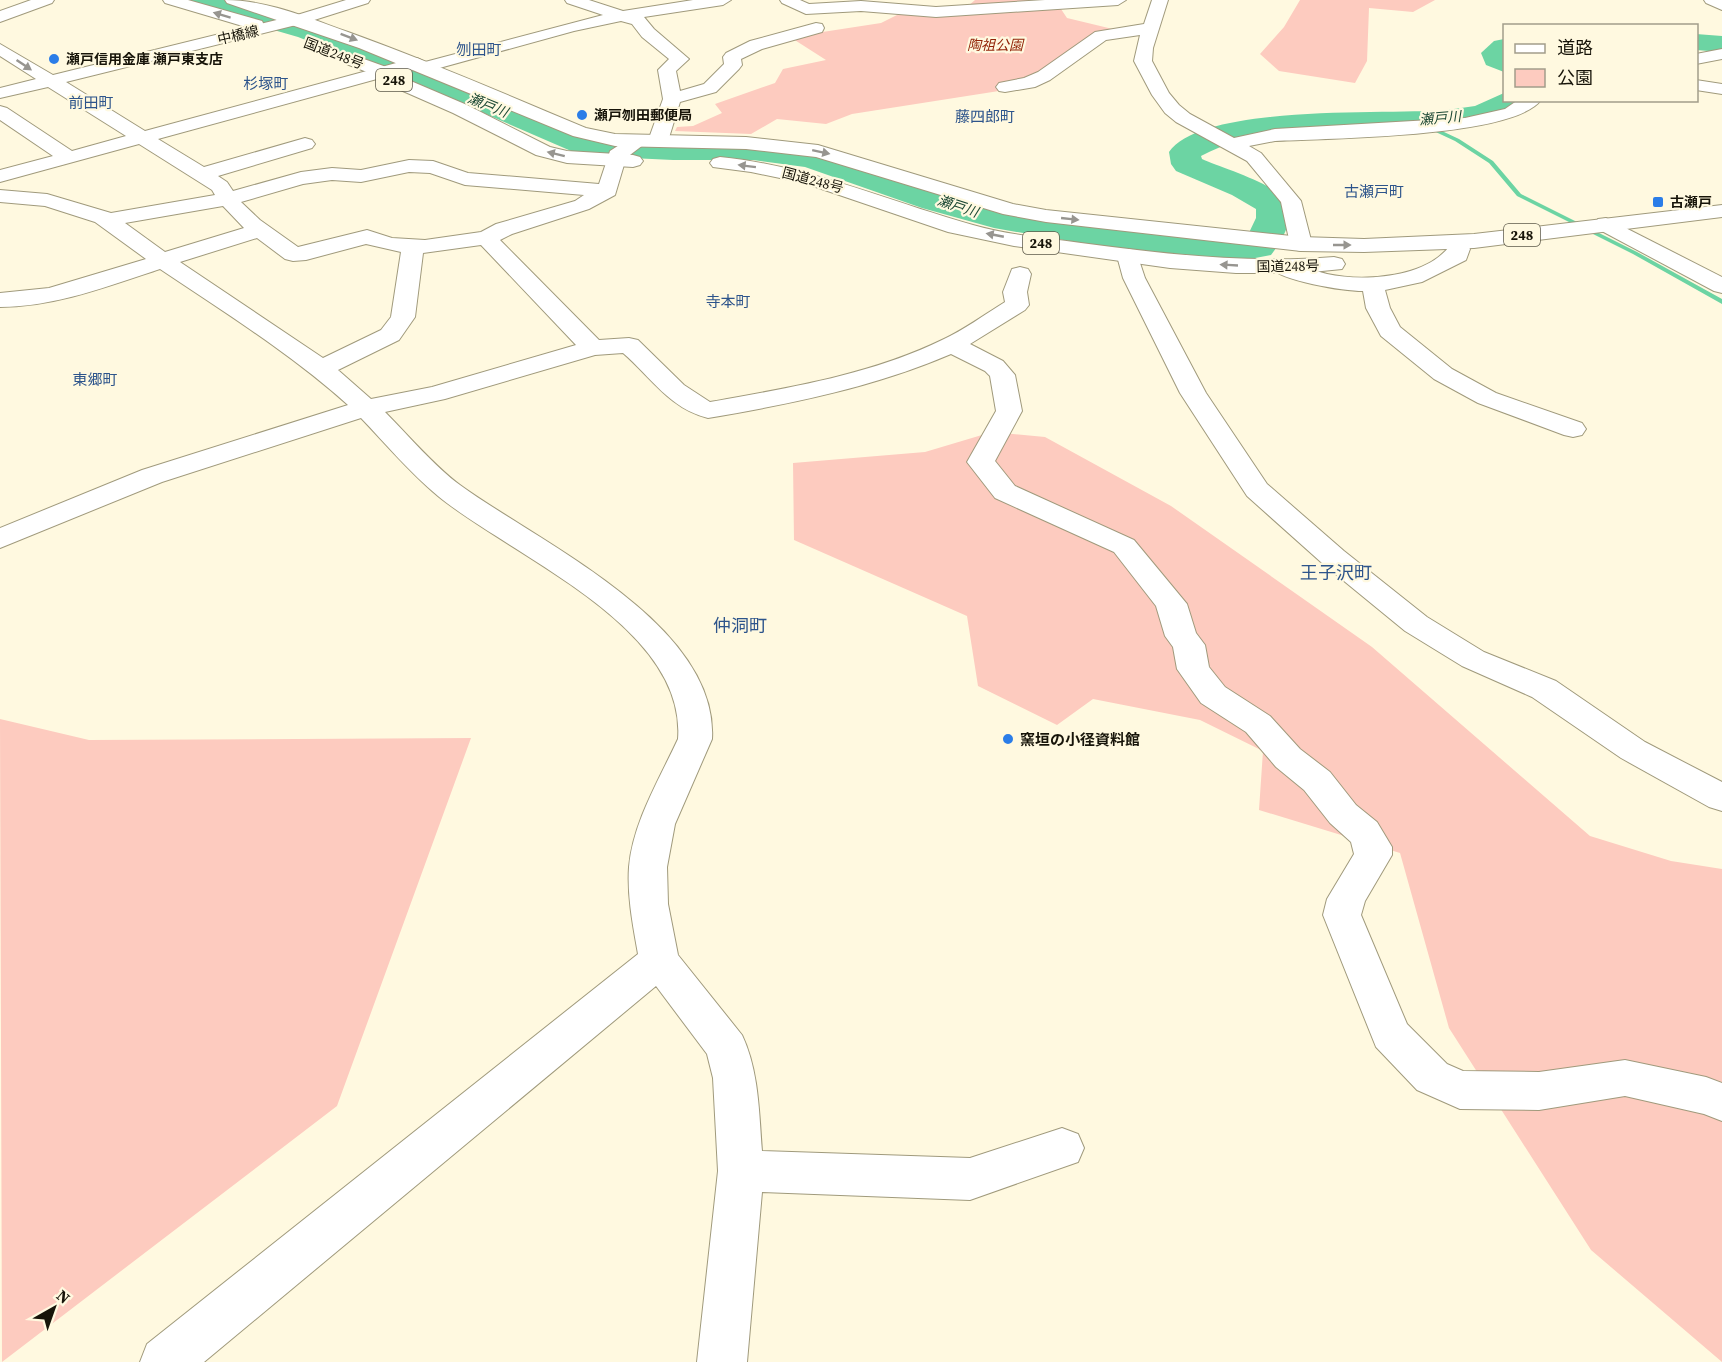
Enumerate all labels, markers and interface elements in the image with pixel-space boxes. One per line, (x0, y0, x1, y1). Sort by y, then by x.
one-way arrow (213, 10, 231, 19)
street label: 中橋線 (215, 21, 261, 49)
legend (1503, 24, 1698, 102)
street label: 国道248号 (301, 32, 367, 74)
one-way arrow (340, 32, 358, 42)
park label: 陶祖公園 (967, 35, 1025, 55)
text: 道路 (1557, 35, 1593, 60)
district label: 刎田町 (456, 39, 502, 60)
place label: 瀬戸信用金庫 瀬戸東支店 (66, 49, 223, 69)
marker: 瀬戸信用金庫 瀬戸東支店 (47, 52, 61, 66)
one-way arrow (16, 59, 32, 70)
text: 公園 (1557, 65, 1593, 90)
road number: 248 (376, 69, 412, 91)
district label: 杉塚町 (243, 73, 289, 94)
water label: 瀬戸川 (465, 88, 513, 123)
district label: 前田町 (68, 92, 114, 113)
place label: 瀬戸刎田郵便局 (594, 105, 692, 125)
district label: 藤四郎町 (955, 106, 1015, 127)
water label: 瀬戸川 (1418, 106, 1464, 130)
marker: 瀬戸刎田郵便局 (575, 108, 589, 122)
one-way arrow (812, 148, 831, 157)
one-way arrow (547, 149, 565, 158)
one-way arrow (737, 161, 756, 170)
street label: 国道248号 (780, 162, 846, 198)
district label: 古瀬戸町 (1344, 181, 1404, 202)
water label: 瀬戸川 (935, 190, 983, 223)
place label: 古瀬戸 (1670, 192, 1712, 212)
marker: 古瀬戸 (1651, 195, 1665, 209)
one-way arrow (1060, 214, 1079, 223)
road number: 248 (1504, 224, 1540, 246)
one-way arrow (985, 230, 1004, 239)
road number: 248 (1023, 232, 1059, 254)
one-way arrow (1333, 240, 1352, 250)
street label: 国道248号 (1256, 255, 1320, 277)
one-way arrow (1220, 261, 1239, 270)
district label: 寺本町 (705, 291, 751, 312)
district label: 東郷町 (72, 369, 118, 390)
district label: 王子沢町 (1300, 560, 1372, 585)
district label: 仲洞町 (713, 613, 767, 638)
place label: 窯垣の小径資料館 (1020, 729, 1140, 750)
marker: 窯垣の小径資料館 (1001, 732, 1015, 746)
north arrow (24, 1278, 84, 1338)
text: N (52, 1284, 75, 1309)

